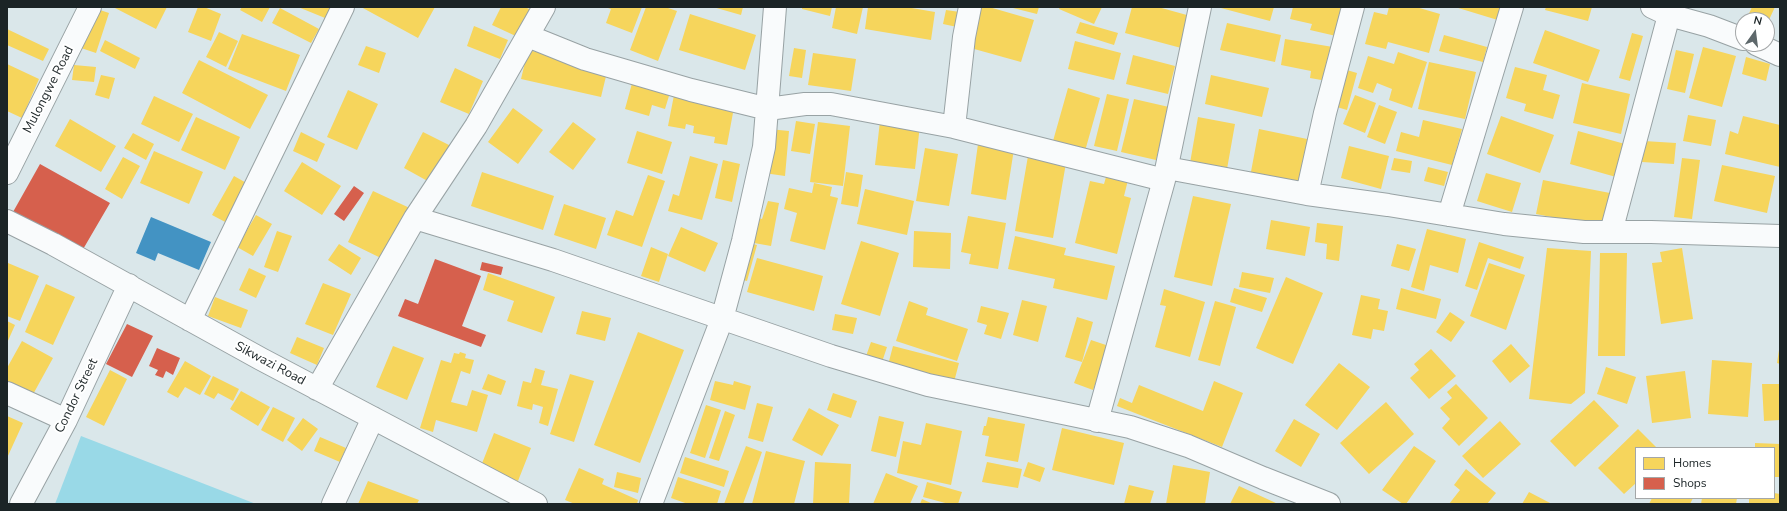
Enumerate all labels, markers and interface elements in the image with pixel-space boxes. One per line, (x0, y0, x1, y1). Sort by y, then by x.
north arrow (1735, 12, 1775, 52)
text: N (1752, 13, 1764, 29)
street label: Mulongwe Road (20, 44, 78, 136)
street label: Sikwazi Road (232, 339, 308, 389)
street label: Condor Street (52, 356, 102, 436)
legend (1635, 447, 1775, 499)
text: Homes (1673, 455, 1711, 471)
text: Shops (1673, 475, 1707, 491)

